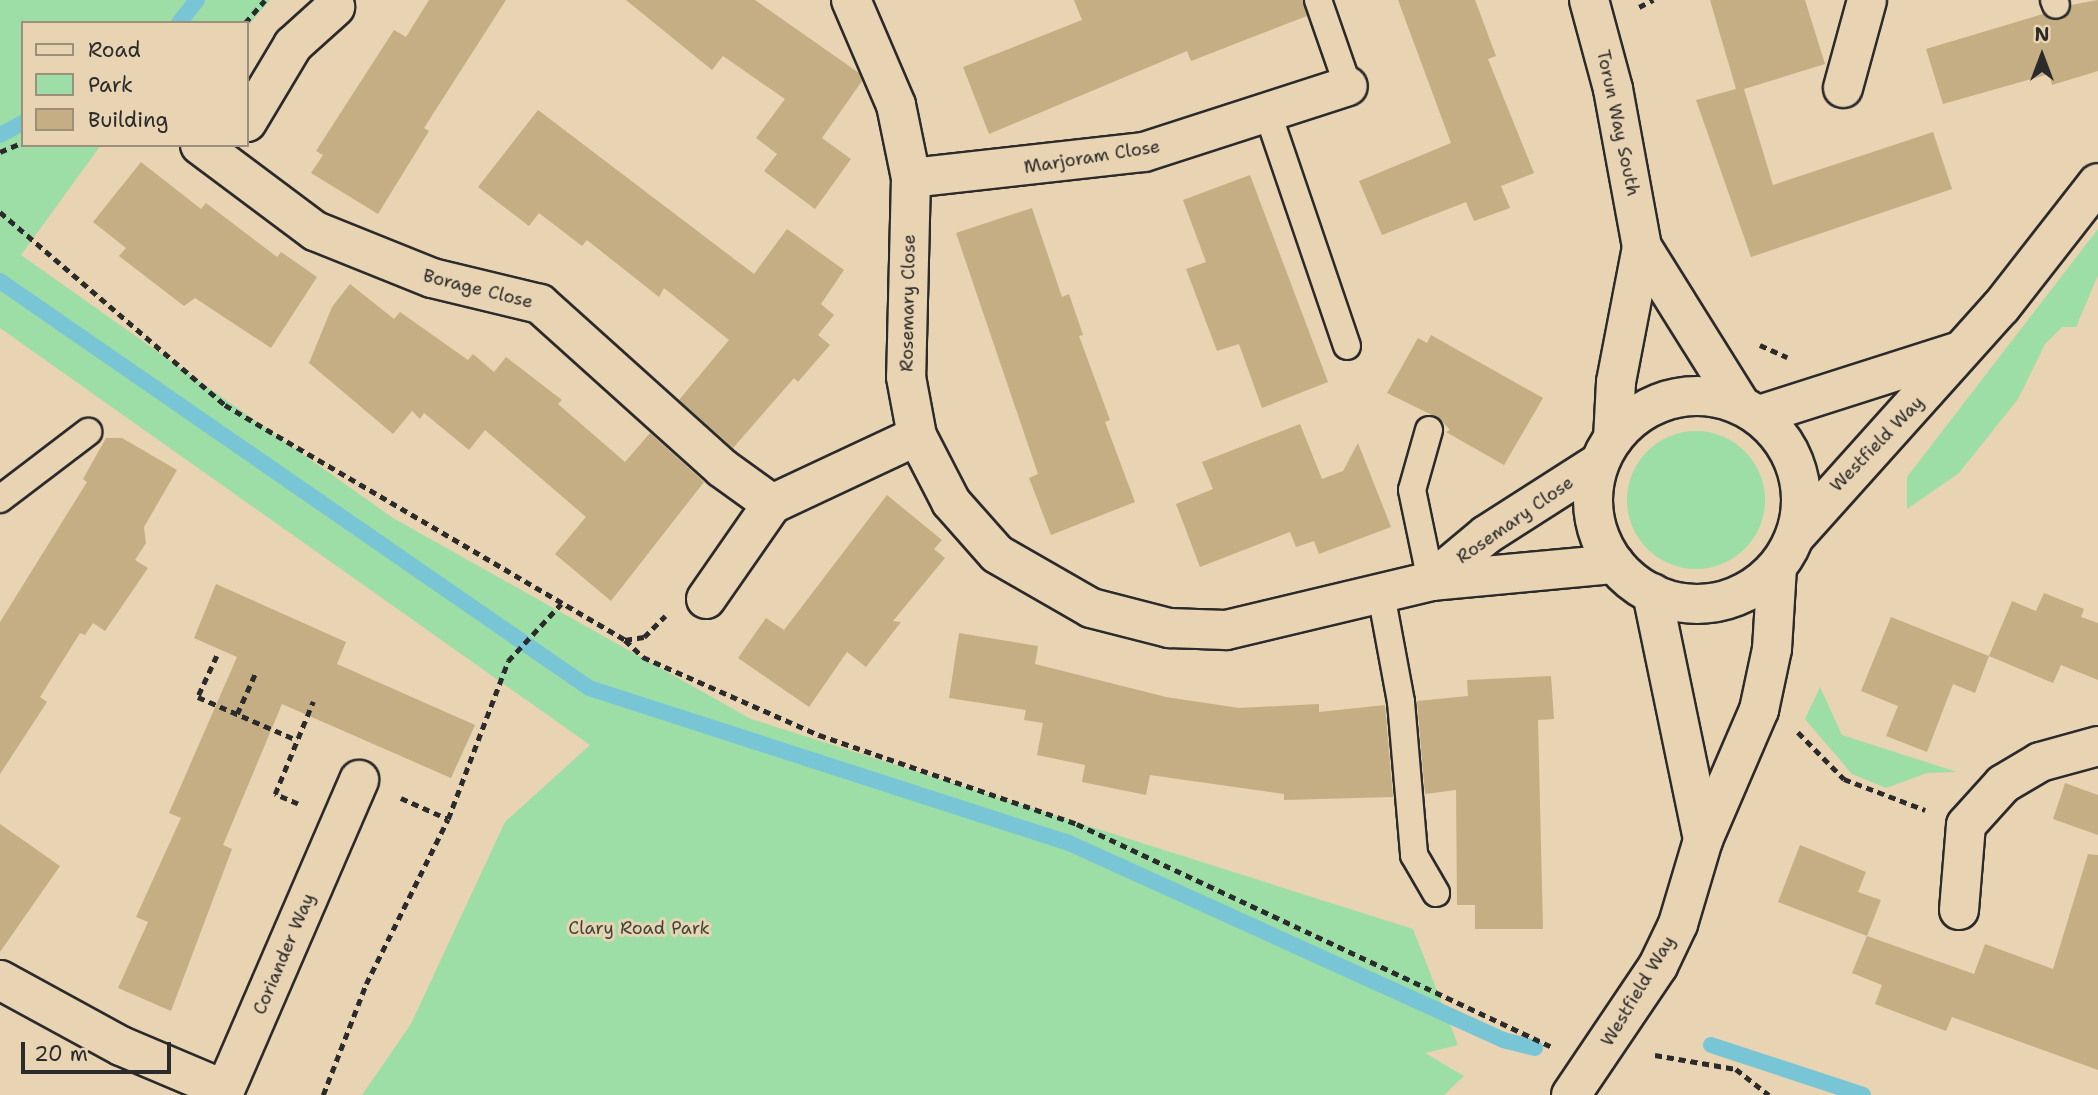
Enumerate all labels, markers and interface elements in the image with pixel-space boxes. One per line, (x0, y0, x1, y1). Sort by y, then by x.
legend (21, 21, 248, 147)
north arrow (2007, 21, 2077, 91)
text: N (2034, 22, 2050, 47)
text: Road (88, 36, 141, 64)
street label: Torun Way South (1592, 48, 1644, 198)
text: Park (88, 71, 133, 99)
text: Building (88, 106, 168, 134)
street label: Marjoram Close (1022, 136, 1162, 178)
street label: Rosemary Close (896, 234, 920, 372)
street label: Borage Close (421, 265, 535, 313)
street label: Westfield Way (1826, 392, 1928, 496)
street label: Rosemary Close (1452, 472, 1578, 568)
street label: Coriander Way (249, 890, 319, 1018)
park label: Clary Road Park (568, 917, 710, 939)
street label: Westfield Way (1597, 932, 1679, 1050)
scale bar (24, 1028, 175, 1072)
text: 20 m (34, 1040, 88, 1068)

